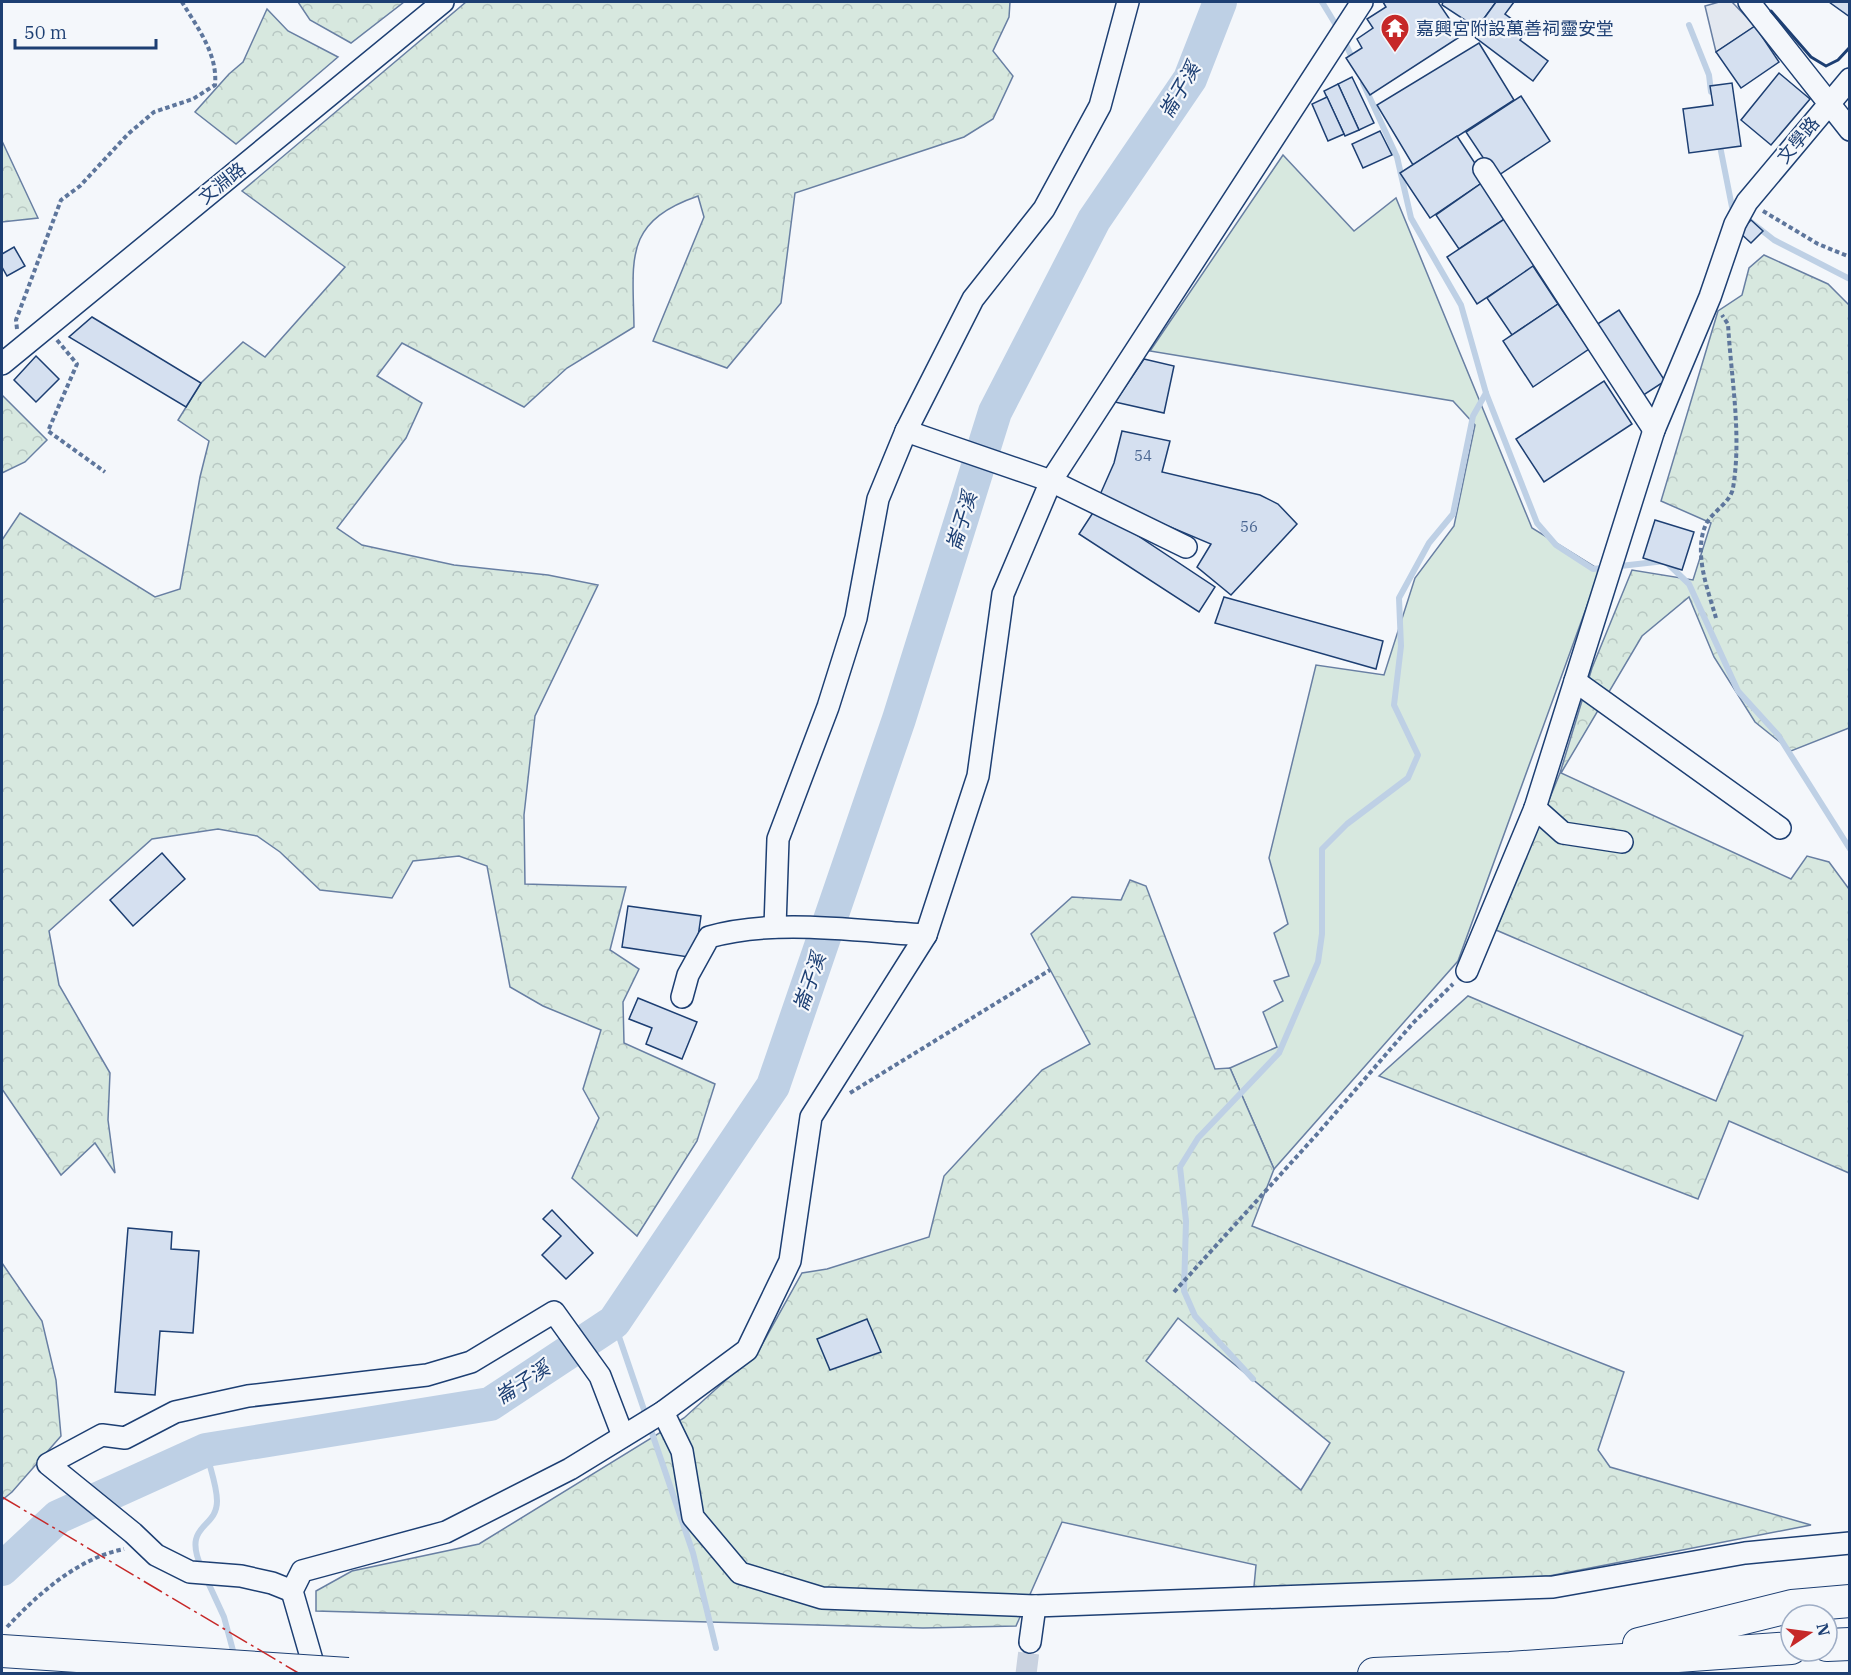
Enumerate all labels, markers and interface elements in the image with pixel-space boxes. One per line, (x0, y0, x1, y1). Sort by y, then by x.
scale bar (15, 12, 156, 50)
temple icon: 嘉興宮附設萬善祠靈安堂 (1379, 12, 1411, 54)
place label: 嘉興宮附設萬善祠靈安堂 (1416, 17, 1614, 40)
text: 50 m (24, 21, 67, 44)
water label: 崙子溪 (1152, 55, 1207, 123)
street label: 文學路 (1772, 112, 1824, 168)
street label: 文淵路 (194, 157, 250, 209)
house number: 54 (1134, 446, 1152, 465)
water label: 崙子溪 (939, 485, 984, 554)
house number: 56 (1240, 517, 1258, 536)
water label: 崙子溪 (786, 946, 833, 1015)
water label: 崙子溪 (489, 1353, 557, 1410)
north arrow (1779, 1603, 1839, 1663)
text: N (1812, 1621, 1835, 1638)

